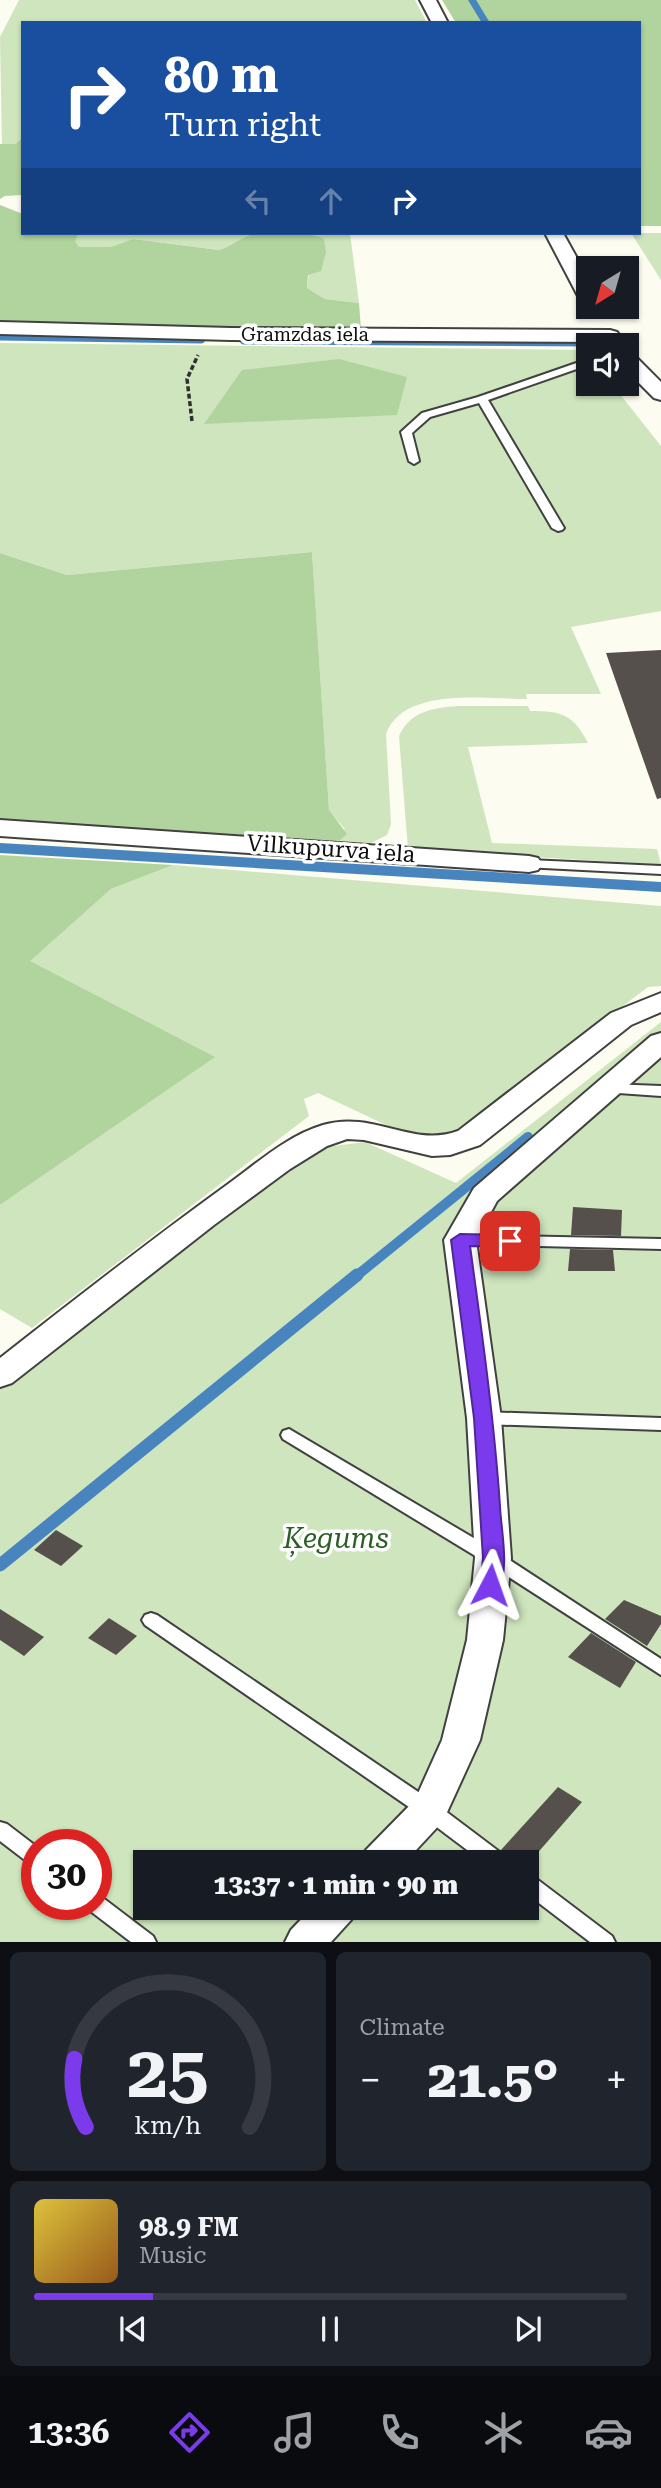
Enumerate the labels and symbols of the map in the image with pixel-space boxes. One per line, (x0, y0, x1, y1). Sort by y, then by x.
north arrow (576, 256, 639, 318)
street label: Gramzdas iela (241, 323, 370, 346)
street label: Vilkupurva iela (246, 830, 417, 868)
pin (480, 1211, 540, 1271)
park label: Ķegums (282, 1522, 389, 1558)
position arrow (453, 1548, 527, 1622)
speed limit sign: 30 (21, 1829, 112, 1920)

